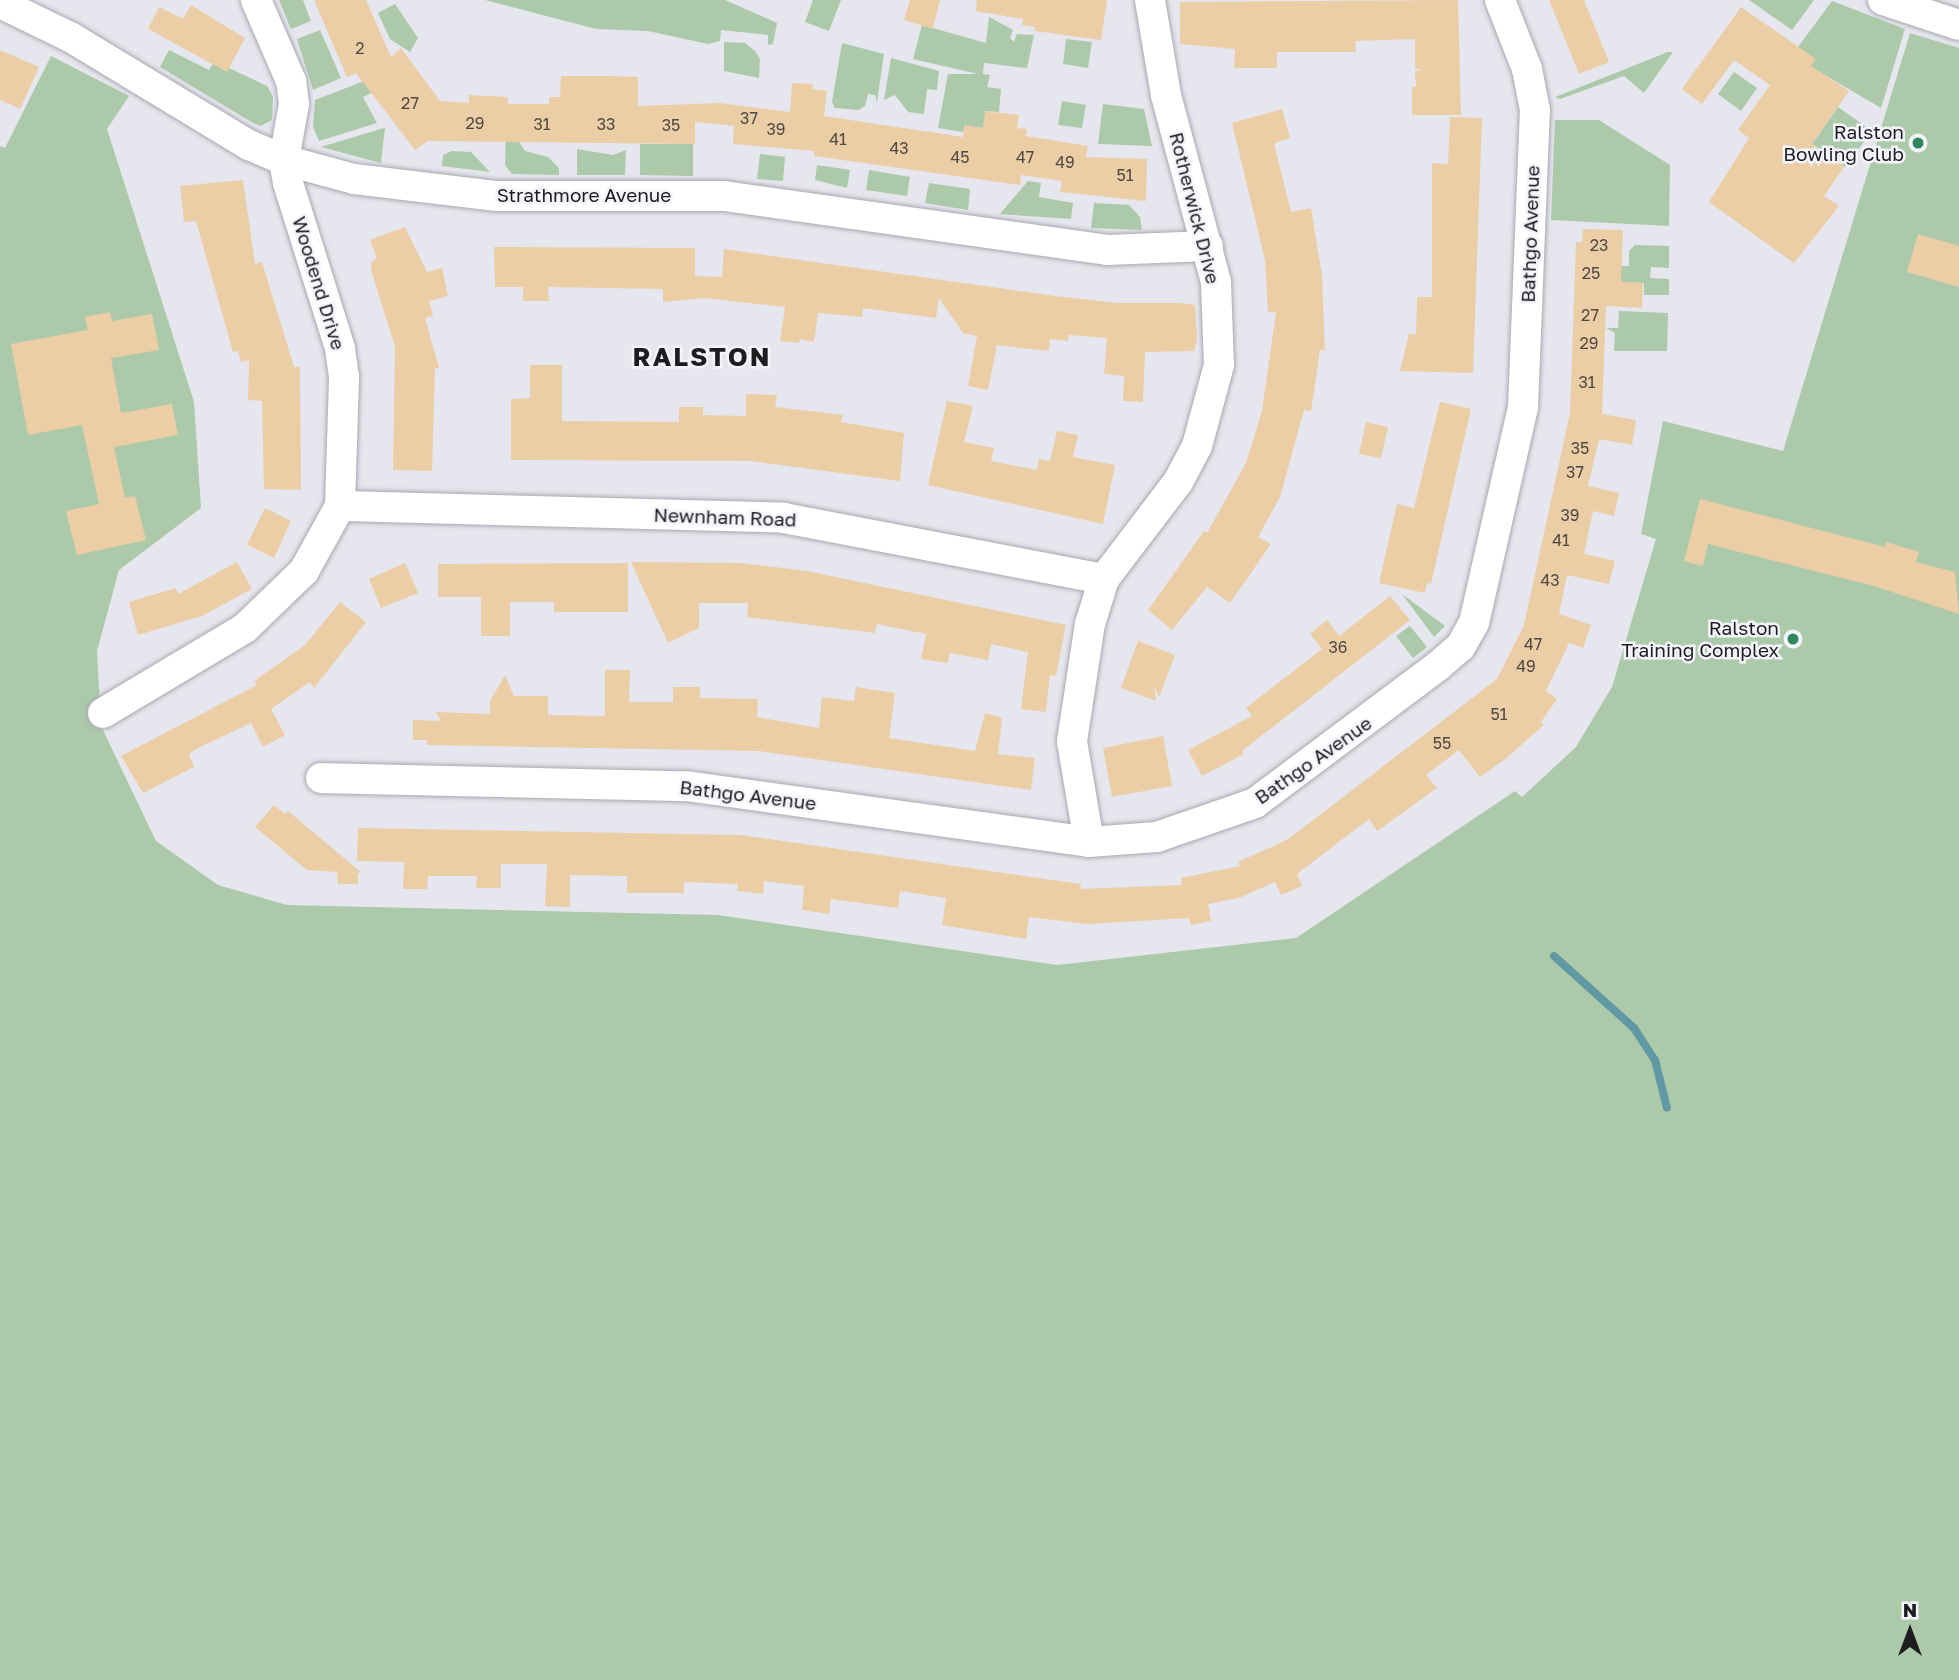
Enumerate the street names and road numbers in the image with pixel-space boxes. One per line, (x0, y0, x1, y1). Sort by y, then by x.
street label: Rotherwick Drive (1165, 130, 1225, 286)
street label: Bathgo Avenue (1516, 165, 1544, 303)
street label: Strathmore Avenue (497, 184, 671, 206)
street label: Woodend Drive (288, 214, 350, 352)
street label: Newnham Road (653, 503, 797, 531)
street label: Bathgo Avenue (1250, 711, 1376, 809)
street label: Bathgo Avenue (678, 775, 818, 815)

